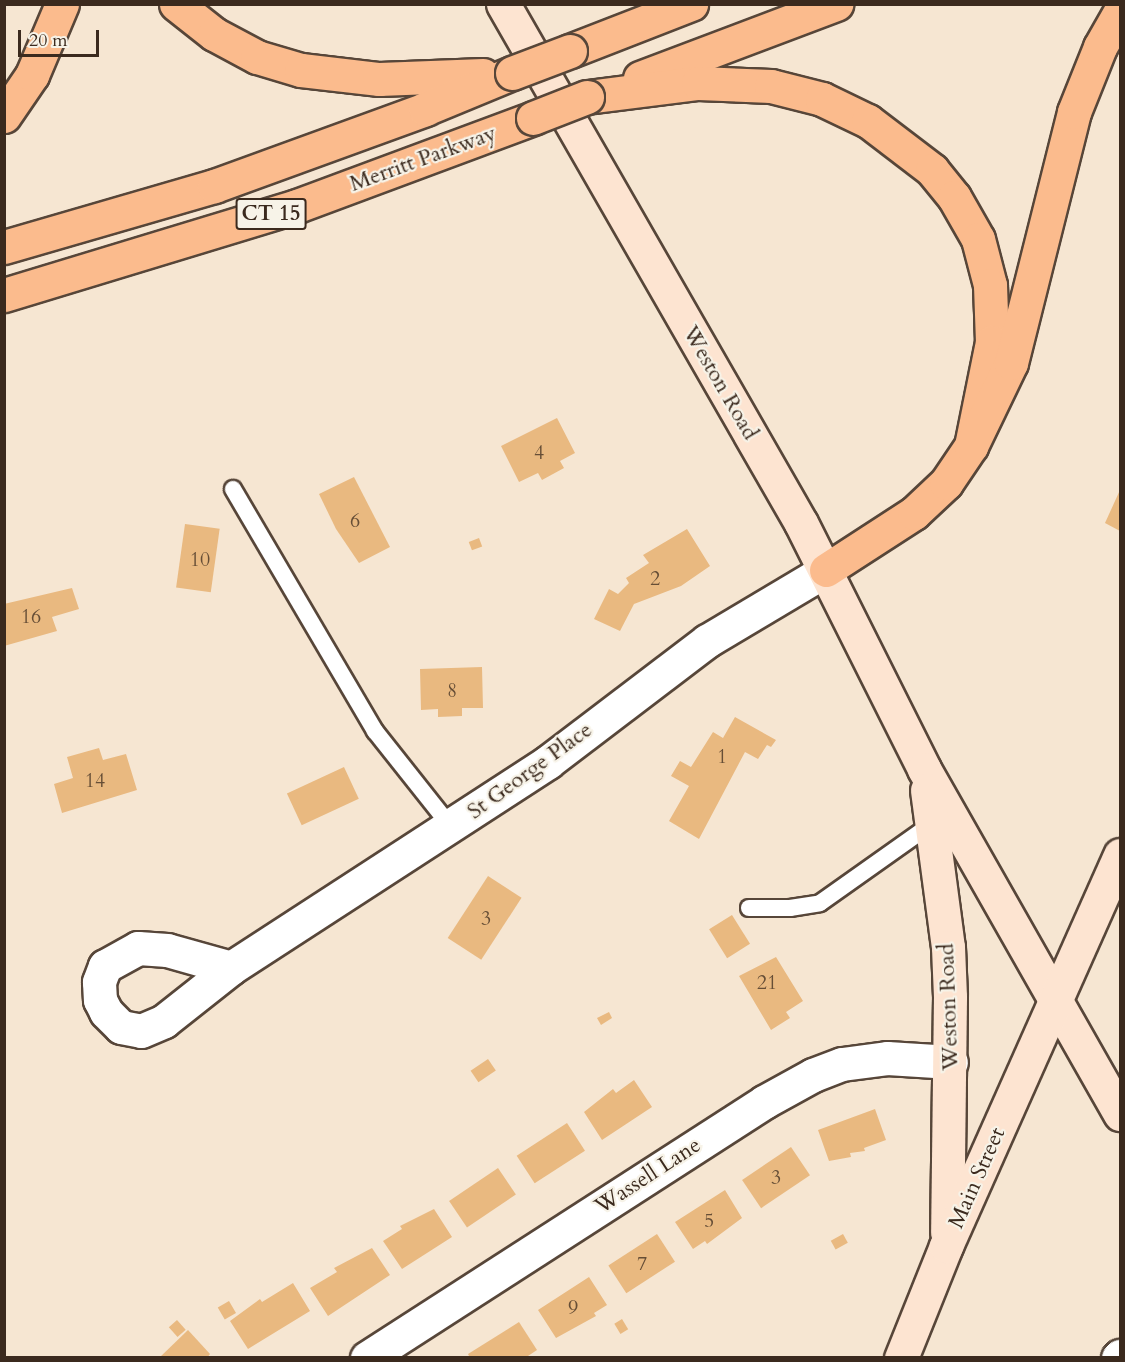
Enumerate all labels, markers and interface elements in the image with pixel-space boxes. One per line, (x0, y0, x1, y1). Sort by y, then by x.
scale bar (21, 18, 102, 56)
text: 20 m (29, 28, 68, 53)
street label: Merritt Parkway (346, 120, 500, 198)
road number: CT 15 (235, 196, 307, 232)
street label: Weston Road (677, 321, 763, 445)
house number: 4 (534, 440, 544, 464)
house number: 6 (350, 508, 360, 532)
house number: 10 (190, 547, 210, 571)
house number: 2 (650, 566, 660, 590)
house number: 16 (21, 604, 41, 628)
house number: 8 (447, 678, 457, 702)
street label: St George Place (463, 717, 597, 825)
house number: 1 (717, 744, 727, 768)
house number: 14 (85, 768, 105, 792)
house number: 3 (481, 906, 491, 930)
street label: Weston Road (934, 943, 964, 1071)
house number: 21 (757, 970, 777, 994)
street label: Main Street (943, 1123, 1011, 1233)
street label: Wassell Lane (590, 1132, 706, 1220)
house number: 3 (771, 1165, 781, 1189)
house number: 5 (704, 1208, 714, 1232)
house number: 7 (637, 1251, 647, 1275)
house number: 9 (568, 1295, 578, 1319)

